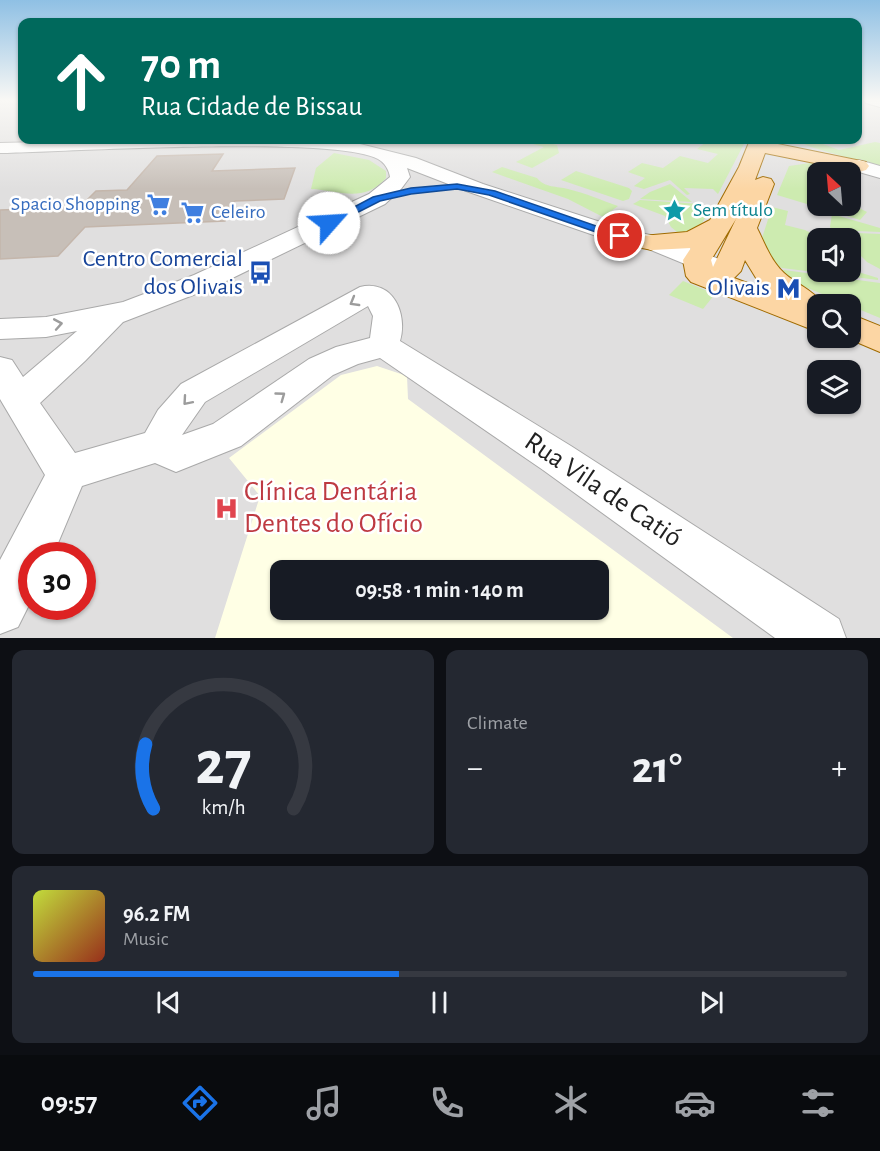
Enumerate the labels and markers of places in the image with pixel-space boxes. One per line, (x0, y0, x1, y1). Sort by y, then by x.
supermarket icon: Spacio Shopping (145, 191, 171, 217)
place label: Spacio Shopping (11, 194, 140, 214)
place icon: Sem título (662, 197, 688, 223)
supermarket icon: Celeiro (180, 199, 206, 225)
place label: Sem título (693, 200, 773, 220)
place label: Celeiro (211, 202, 265, 222)
pin (594, 210, 645, 261)
place label: Centro Comercial dos Olivais (83, 247, 243, 299)
bus stop icon: Centro Comercial dos Olivais (248, 260, 274, 286)
metro station icon: Olivais (775, 275, 801, 301)
place label: Olivais (708, 276, 770, 300)
place label: Clínica Dentária Dentes do Ofício (244, 478, 423, 538)
hospital icon: Clínica Dentária Dentes do Ofício (213, 495, 239, 521)

